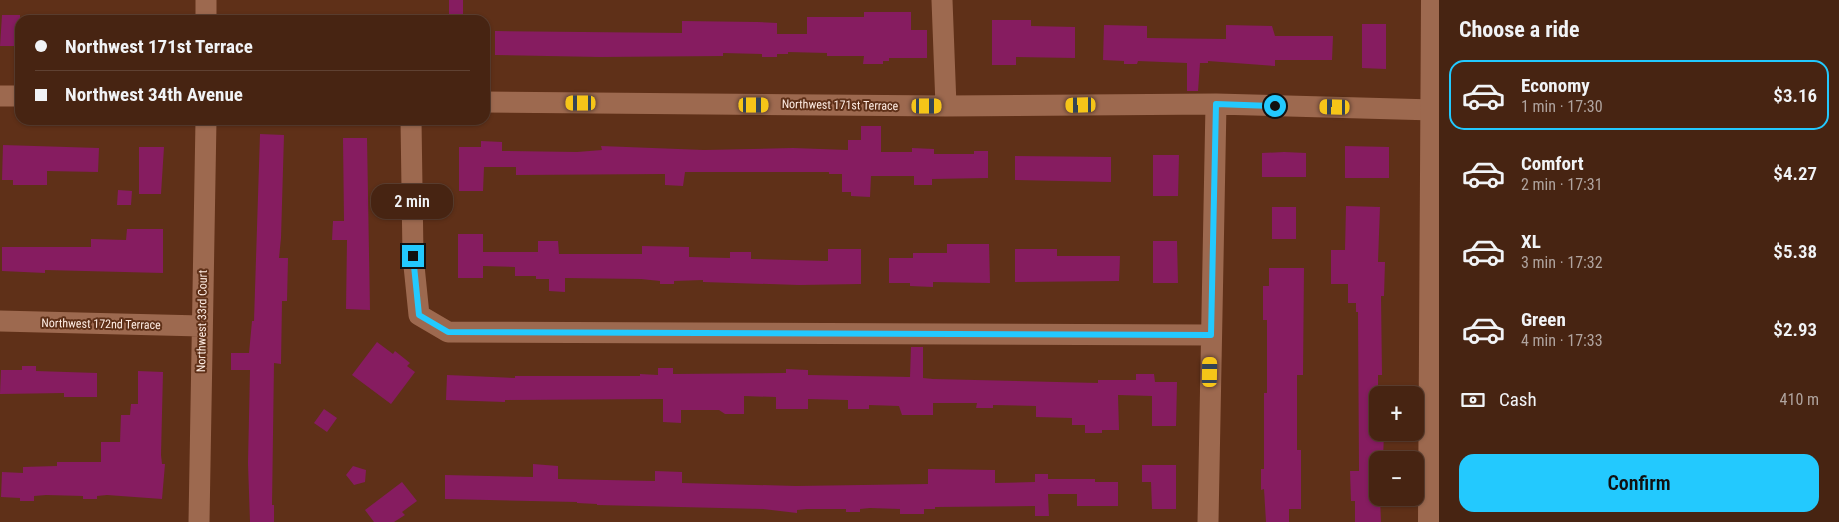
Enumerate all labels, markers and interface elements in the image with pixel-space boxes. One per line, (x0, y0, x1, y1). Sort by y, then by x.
text: Choose a ride (1459, 17, 1580, 42)
text: Northwest 171st Terrace (65, 35, 253, 58)
icon: car (1461, 73, 1506, 118)
text: Economy (1521, 74, 1590, 97)
text: Northwest 34th Avenue (65, 83, 243, 106)
text: $3.16 (1773, 84, 1817, 107)
route start (1264, 95, 1286, 117)
car (566, 96, 596, 111)
street label: Northwest 171st Terrace (782, 97, 899, 113)
car (1065, 97, 1096, 113)
text: 1 min · 17:30 (1521, 97, 1603, 116)
car (739, 98, 769, 113)
car (912, 99, 942, 114)
car (1319, 99, 1350, 115)
icon: car (1461, 151, 1506, 196)
text: Comfort (1521, 152, 1584, 175)
text: $4.27 (1773, 162, 1817, 185)
text: 2 min · 17:31 (1521, 175, 1603, 194)
callout: 2 min (372, 184, 454, 218)
text: 2 min (394, 192, 430, 211)
icon: car (1461, 229, 1506, 274)
text: XL (1521, 230, 1541, 253)
text: $5.38 (1773, 240, 1817, 263)
route end (402, 245, 424, 267)
text: 3 min · 17:32 (1521, 253, 1603, 272)
street label: Northwest 33rd Court (194, 269, 210, 372)
icon: car (1461, 307, 1506, 352)
text: Green (1521, 308, 1566, 331)
street label: Northwest 172nd Terrace (41, 316, 161, 332)
text: $2.93 (1773, 318, 1817, 341)
text: 4 min · 17:33 (1521, 331, 1603, 350)
car (1202, 357, 1217, 387)
map controls (1369, 386, 1424, 506)
button: + (1369, 386, 1424, 441)
icon: cash (1459, 386, 1487, 414)
text: Cash (1499, 388, 1537, 411)
text: 410 m (1780, 390, 1819, 409)
button: − (1369, 451, 1424, 506)
button: Confirm (1459, 454, 1819, 512)

